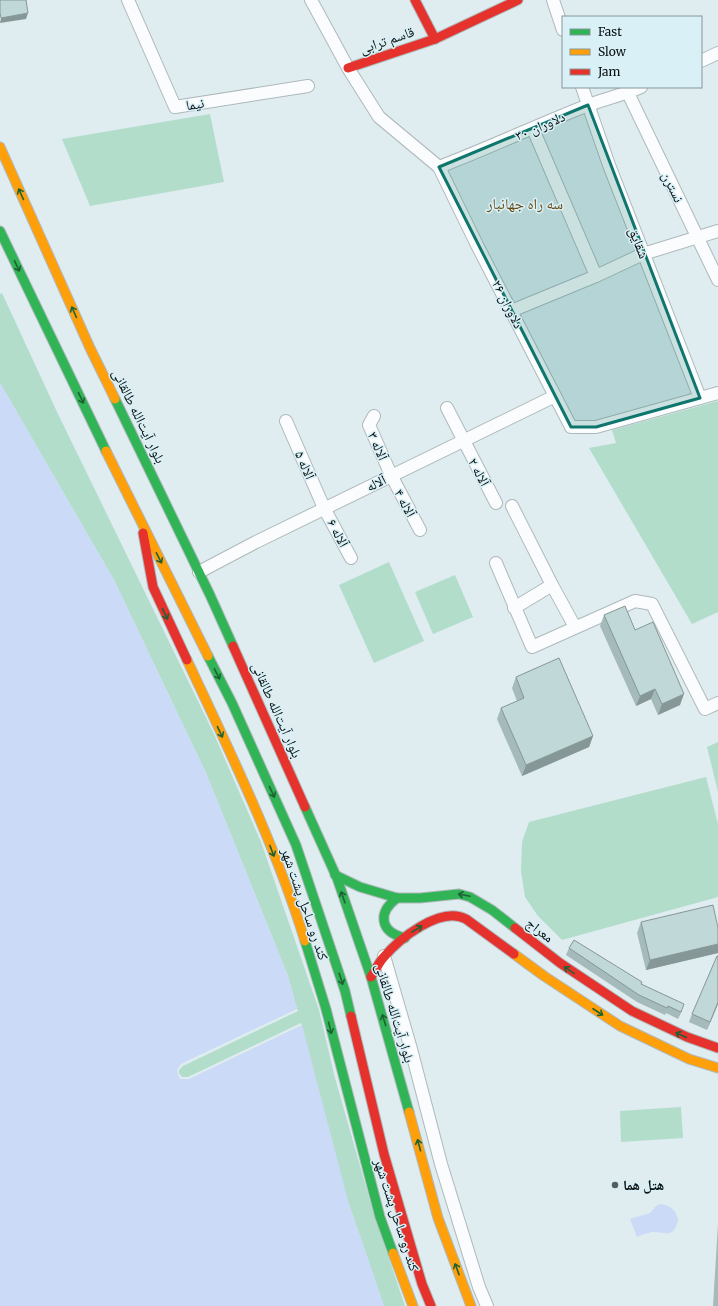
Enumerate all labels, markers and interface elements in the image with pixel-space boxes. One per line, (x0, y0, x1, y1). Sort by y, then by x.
legend (562, 16, 702, 88)
street label: قاسم ترابی (357, 22, 417, 59)
text: Fast (598, 24, 622, 39)
text: Slow (598, 44, 627, 59)
text: Jam (597, 64, 621, 79)
street label: نیما (185, 94, 206, 114)
street label: دلاوران ۳۰ (512, 107, 568, 145)
street label: نسترن (658, 169, 688, 205)
one-way arrow (17, 188, 24, 200)
district label: سه راه جهانبار (486, 194, 563, 213)
street label: شقایق (624, 225, 653, 262)
one-way arrow (14, 259, 21, 271)
street label: دلاوران ۲۶ (488, 277, 528, 332)
one-way arrow (70, 307, 77, 319)
street label: بلوار آیت‌الله طالقانی (108, 366, 170, 466)
one-way arrow (78, 392, 85, 404)
street label: آلاله ۳ (364, 429, 392, 464)
street label: آلاله ۵ (291, 448, 319, 483)
street label: آلاله ۲ (464, 455, 494, 490)
street label: آلاله (363, 470, 389, 495)
street label: آلاله ۴ (390, 486, 420, 521)
street label: آلاله ۶ (323, 516, 353, 551)
one-way arrow (156, 552, 163, 564)
one-way arrow (162, 608, 169, 620)
street label: بلوار آیت‌الله طالقانی (248, 659, 306, 761)
one-way arrow (214, 668, 221, 680)
one-way arrow (217, 726, 224, 738)
one-way arrow (269, 786, 276, 798)
one-way arrow (269, 845, 277, 857)
street label: کند رو ساحل پشت شهر (277, 845, 333, 963)
one-way arrow (339, 891, 347, 903)
one-way arrow (457, 891, 470, 899)
street label: معراج (522, 914, 557, 947)
one-way arrow (411, 925, 423, 933)
street label: بلوار آیت‌الله طالقانی (371, 961, 419, 1065)
one-way arrow (564, 966, 575, 974)
one-way arrow (338, 973, 345, 986)
one-way arrow (592, 1008, 604, 1016)
one-way arrow (380, 1014, 387, 1027)
one-way arrow (327, 1021, 335, 1034)
one-way arrow (676, 1031, 688, 1038)
one-way arrow (414, 1139, 422, 1152)
street label: کند رو ساحل پشت شهر (370, 1155, 424, 1274)
place label: هتل هما (623, 1176, 664, 1194)
marker: هتل هما (610, 1180, 620, 1190)
one-way arrow (453, 1264, 461, 1276)

